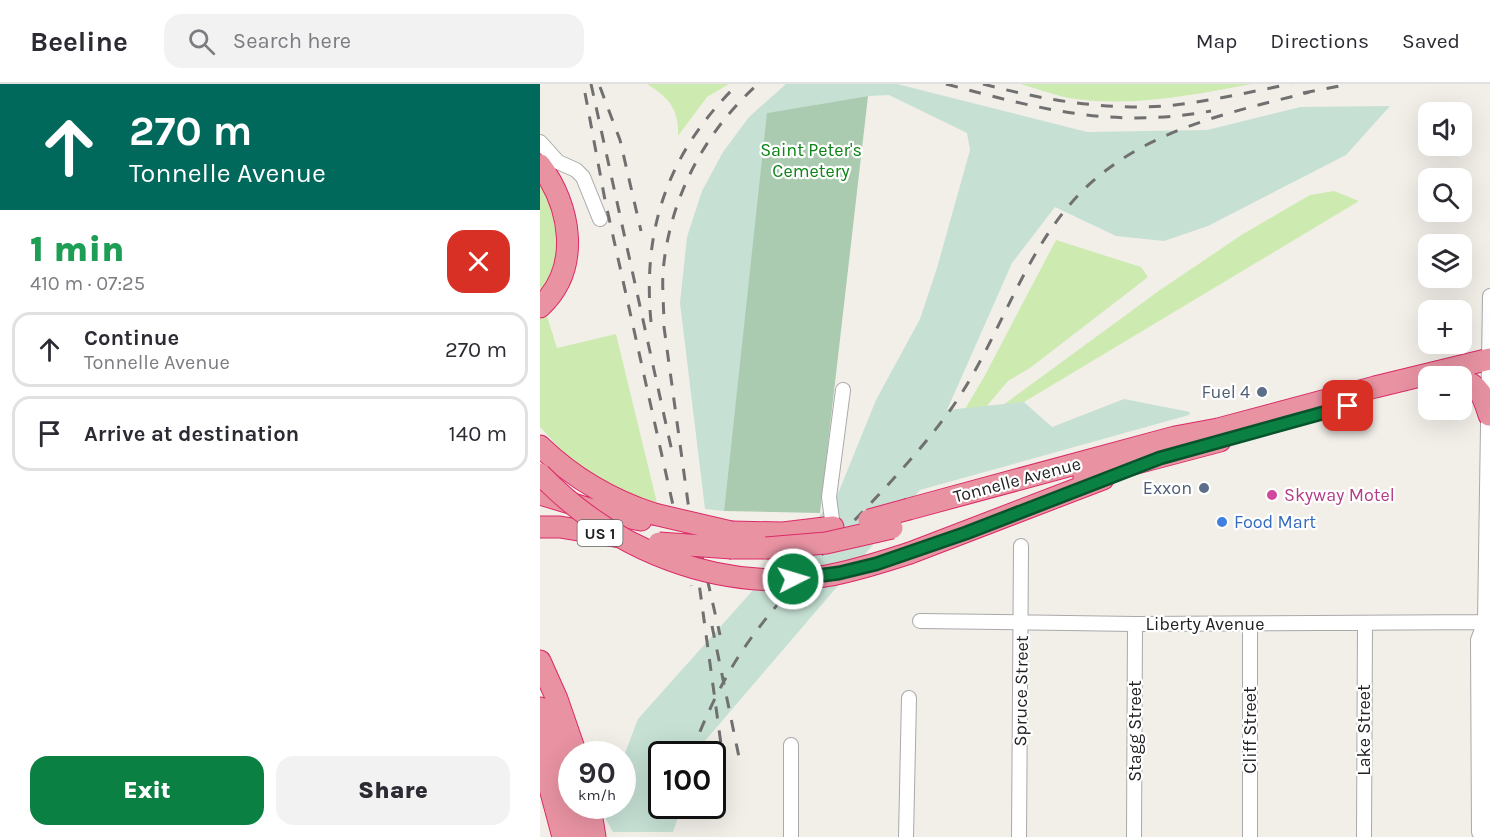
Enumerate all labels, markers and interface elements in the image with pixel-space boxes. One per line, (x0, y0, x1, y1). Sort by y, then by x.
search box (164, 14, 584, 68)
text: Beeline (30, 25, 128, 58)
icon: search (185, 25, 218, 58)
text: Search here (233, 28, 351, 54)
text: Map (1196, 29, 1237, 53)
text: Directions (1270, 29, 1369, 53)
text: Saved (1402, 29, 1460, 53)
map controls (1418, 102, 1472, 420)
button: sound (1418, 102, 1472, 156)
text: 270 m (129, 106, 252, 156)
icon: ahead (30, 108, 108, 186)
park label: Saint Peter's Cemetery (760, 139, 862, 182)
text: Tonnelle Avenue (129, 157, 326, 189)
button: search (1418, 168, 1472, 222)
text: 1 min (30, 228, 124, 270)
button: close (447, 230, 510, 293)
button: layers (1418, 234, 1472, 288)
text: 410 m · 07:25 (30, 272, 145, 295)
button: + (1418, 300, 1472, 354)
text: Continue (84, 325, 179, 351)
icon: ahead (33, 333, 66, 366)
text: 270 m (445, 337, 507, 363)
text: Tonnelle Avenue (84, 351, 230, 374)
button: − (1418, 366, 1472, 420)
pin (1322, 380, 1373, 431)
place label: Fuel 4 (1201, 381, 1250, 403)
marker: Fuel 4 (1255, 385, 1269, 399)
icon: arrive (1331, 389, 1364, 422)
icon: arrive (33, 417, 66, 450)
text: Arrive at destination (84, 421, 299, 447)
text: 140 m (449, 421, 507, 447)
street label: Tonnelle Avenue (951, 452, 1083, 508)
place label: Exxon (1143, 477, 1192, 499)
marker: Exxon (1197, 481, 1211, 495)
place label: Skyway Motel (1284, 484, 1395, 506)
marker: Skyway Motel (1265, 488, 1279, 502)
place label: Food Mart (1234, 511, 1316, 533)
marker: Food Mart (1215, 515, 1229, 529)
road number: US 1 (578, 520, 622, 546)
position arrow (761, 547, 825, 611)
street label: Liberty Avenue (1146, 613, 1264, 635)
street label: Spruce Street (1009, 635, 1033, 747)
street label: Stagg Street (1124, 680, 1146, 782)
street label: Lake Street (1353, 684, 1375, 776)
street label: Cliff Street (1239, 686, 1261, 774)
speed limit sign: 100 (648, 741, 726, 819)
text: 90 (578, 755, 616, 791)
button: Exit (30, 756, 264, 825)
button: Share (276, 756, 510, 825)
text: km/h (578, 786, 616, 804)

